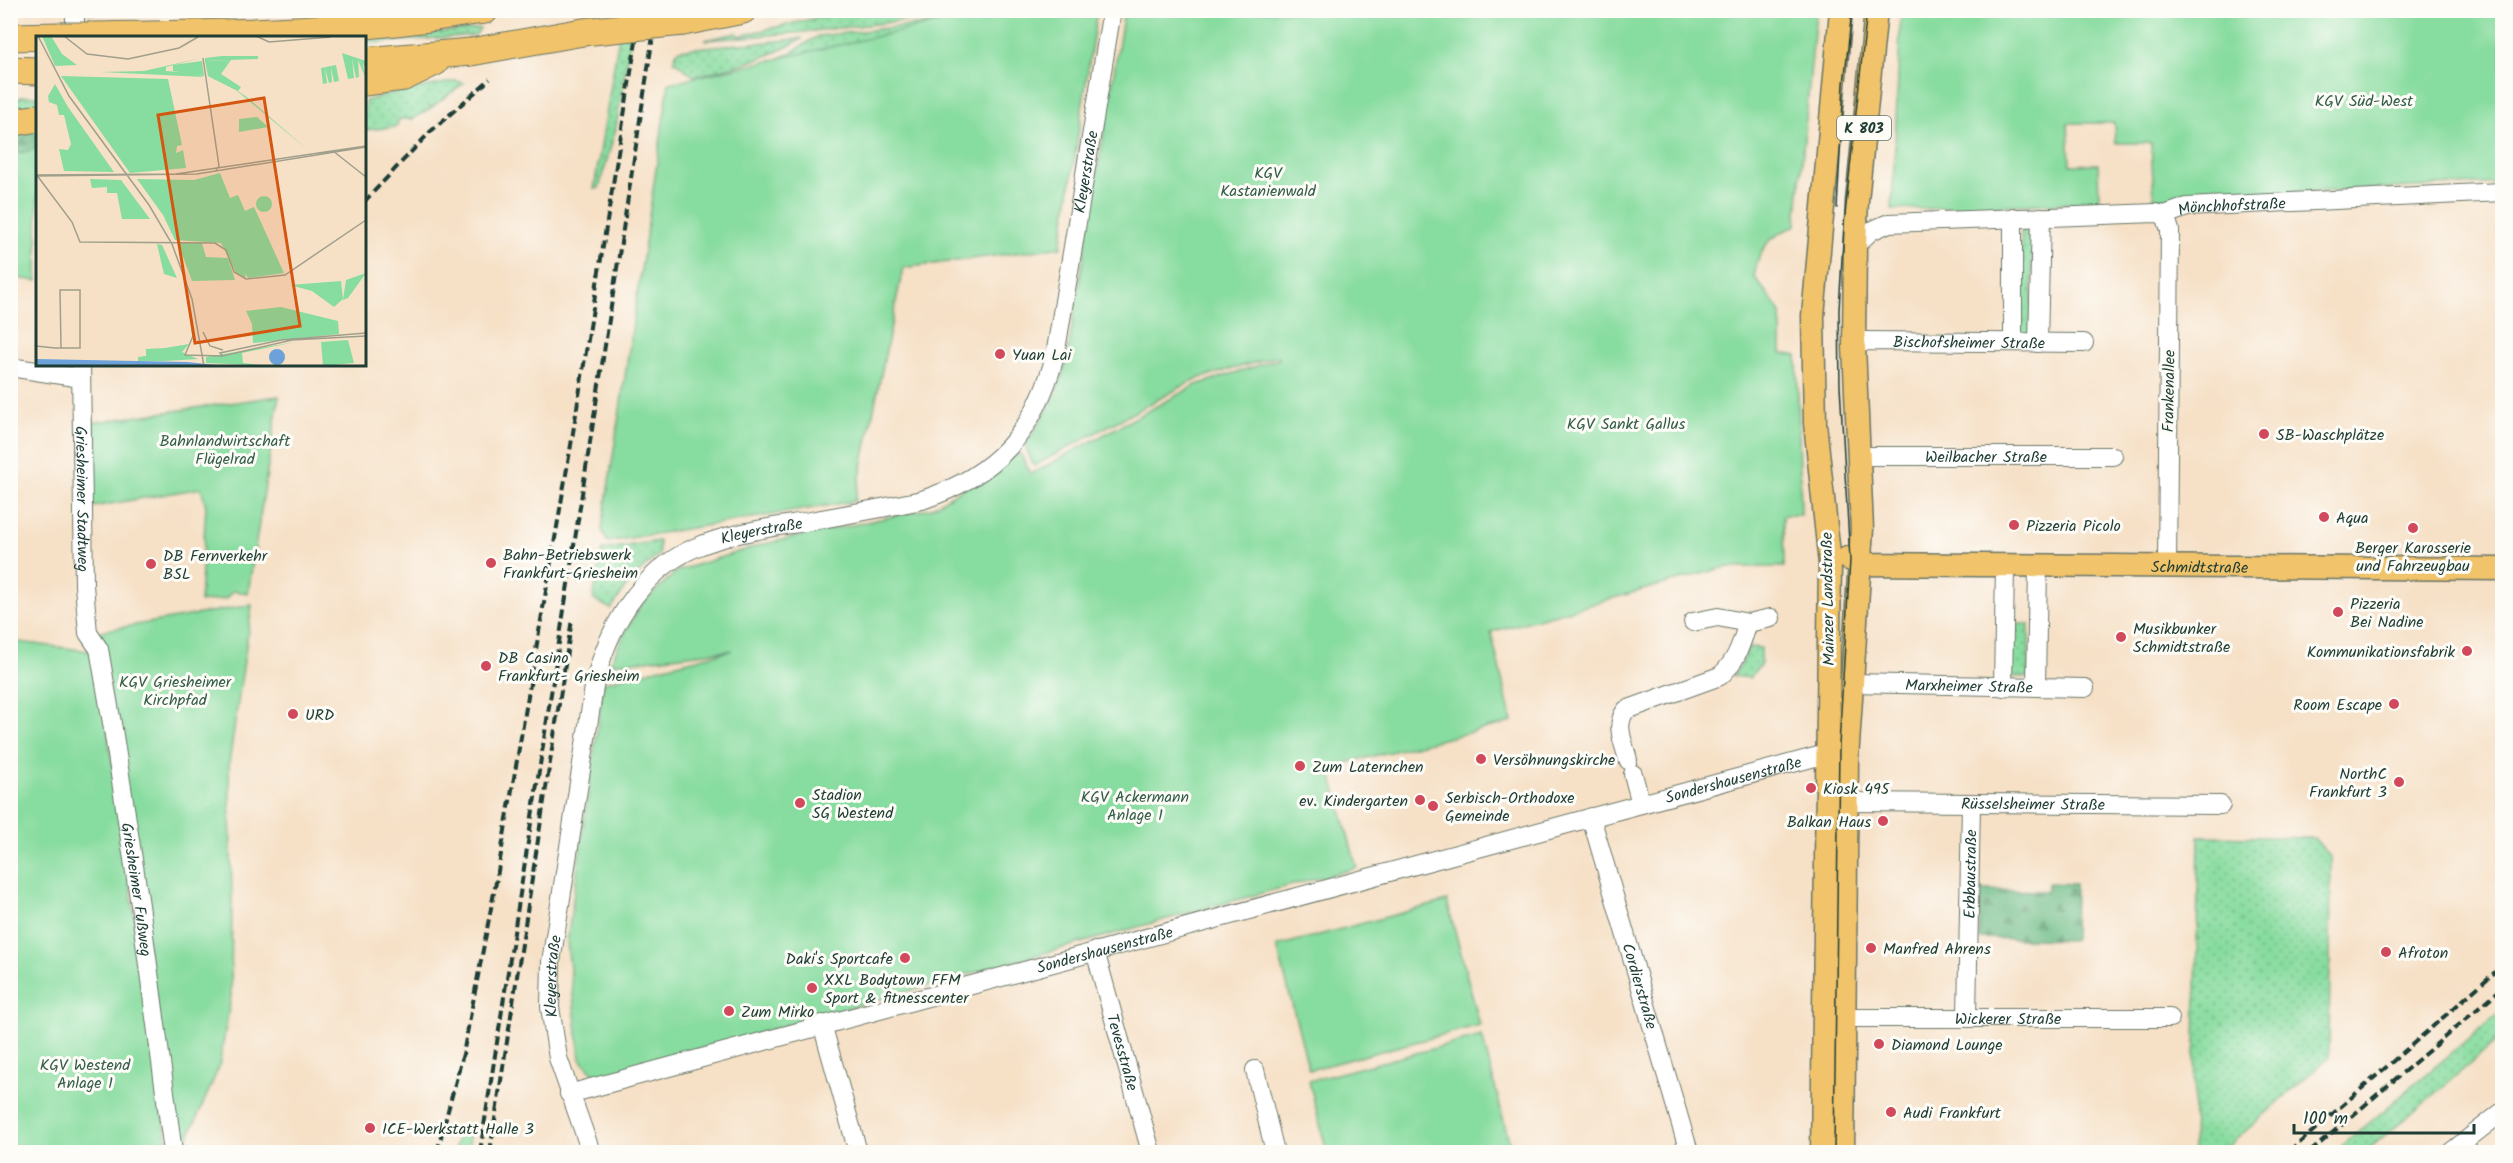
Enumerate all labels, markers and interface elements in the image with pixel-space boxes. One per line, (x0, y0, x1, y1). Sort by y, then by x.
inset map (36, 36, 366, 366)
park label: KGV Süd-West (2315, 89, 2414, 114)
road number: K 803 (1837, 116, 1891, 140)
street label: Kleyerstraße (1068, 129, 1106, 215)
park label: KGV Kastanienwald (1220, 161, 1317, 204)
street label: Mönchhofstraße (2174, 191, 2286, 223)
street label: Bischofsheimer Straße (1893, 330, 2045, 357)
place label: Yuan Lai (1012, 343, 1073, 368)
marker: Yuan Lai (993, 347, 1007, 361)
street label: Frankenallee (2156, 349, 2183, 433)
park label: KGV Sankt Gallus (1567, 412, 1685, 437)
place label: SB-Waschplätze (2276, 423, 2384, 448)
street label: Griesheimer Stadtweg (68, 426, 95, 572)
marker: SB-Waschplätze (2257, 427, 2271, 441)
park label: Bahnlandwirtschaft Flügelrad (159, 429, 291, 472)
street label: Weilbacher Straße (1925, 445, 2047, 470)
place label: Aqua (2336, 506, 2369, 531)
marker: Aqua (2317, 510, 2331, 524)
street label: Kleyerstraße (718, 512, 804, 552)
place label: Pizzeria Picolo (2026, 514, 2121, 539)
marker: Pizzeria Picolo (2007, 518, 2021, 532)
marker: Berger Karosserie und Fahrzeugbau (2406, 521, 2420, 535)
street label: Mainzer Landstraße (1815, 532, 1842, 666)
place label: Berger Karosserie und Fahrzeugbau (2355, 536, 2471, 579)
place label: Bahn-Betriebswerk Frankfurt-Griesheim (503, 543, 638, 586)
place label: DB Fernverkehr BSL (163, 544, 269, 587)
street label: Schmidtstraße (2151, 555, 2248, 581)
marker: Bahn-Betriebswerk Frankfurt-Griesheim (484, 556, 498, 570)
marker: DB Fernverkehr BSL (144, 557, 158, 571)
place label: Pizzeria Bei Nadine (2350, 592, 2423, 635)
marker: Pizzeria Bei Nadine (2331, 605, 2345, 619)
place label: Musikbunker Schmidtstraße (2133, 617, 2230, 660)
marker: Musikbunker Schmidtstraße (2114, 630, 2128, 644)
place label: Kommunikationsfabrik (2307, 640, 2455, 665)
marker: Kommunikationsfabrik (2460, 644, 2474, 658)
place label: DB Casino Frankfurt- Griesheim (498, 646, 640, 689)
marker: DB Casino Frankfurt- Griesheim (479, 659, 493, 673)
park label: KGV Griesheimer Kirchpfad (119, 670, 233, 713)
street label: Marxheimer Straße (1905, 673, 2033, 701)
place label: Room Escape (2293, 693, 2382, 718)
marker: Room Escape (2387, 697, 2401, 711)
place label: URD (305, 703, 334, 728)
marker: URD (286, 707, 300, 721)
place label: Versöhnungskirche (1493, 748, 1615, 773)
street label: Sondershausenstraße (1663, 750, 1805, 811)
marker: Versöhnungskirche (1474, 752, 1488, 766)
place label: Zum Laternchen (1312, 755, 1424, 780)
marker: Zum Laternchen (1293, 759, 1307, 773)
place label: NorthC Frankfurt 3 (2309, 762, 2387, 805)
marker: NorthC Frankfurt 3 (2392, 775, 2406, 789)
place label: Kiosk 495 (1823, 777, 1891, 802)
marker: Kiosk 495 (1804, 781, 1818, 795)
place label: Stadion SG Westend (812, 783, 894, 826)
park label: KGV Ackermann Anlage 1 (1081, 785, 1189, 828)
place label: Serbisch-Orthodoxe Gemeinde (1445, 786, 1574, 829)
place label: ev. Kindergarten (1299, 789, 1408, 814)
street label: Rüsselsheimer Straße (1961, 792, 2105, 818)
marker: ev. Kindergarten (1413, 793, 1427, 807)
marker: Stadion SG Westend (793, 796, 807, 810)
marker: Serbisch-Orthodoxe Gemeinde (1426, 799, 1440, 813)
place label: Balkan Haus (1787, 810, 1871, 835)
marker: Balkan Haus (1876, 814, 1890, 828)
street label: Griesheimer Fußweg (114, 821, 158, 958)
street label: Erbbaustraße (1958, 829, 1985, 919)
street label: Sondershausenstraße (1034, 920, 1176, 981)
street label: Kleyerstraße (539, 933, 569, 1019)
place label: Manfred Ahrens (1883, 937, 1991, 962)
street label: Cordierstraße (1615, 940, 1663, 1032)
marker: Manfred Ahrens (1864, 941, 1878, 955)
place label: Afroton (2398, 941, 2448, 966)
marker: Afroton (2379, 945, 2393, 959)
place label: Daki's Sportcafe (786, 947, 893, 972)
marker: Daki's Sportcafe (898, 951, 912, 965)
place label: XXL Bodytown FFM Sport & fitnesscenter (824, 968, 970, 1011)
marker: XXL Bodytown FFM Sport & fitnesscenter (805, 981, 819, 995)
place label: Zum Mirko (741, 1000, 814, 1025)
marker: Zum Mirko (722, 1004, 736, 1018)
street label: Wickerer Straße (1955, 1007, 2061, 1032)
street label: Tevesstraße (1099, 1011, 1144, 1094)
place label: Diamond Lounge (1891, 1033, 2003, 1058)
marker: Diamond Lounge (1872, 1037, 1886, 1051)
park label: KGV Westend Anlage 1 (40, 1053, 131, 1096)
scale bar (2294, 1097, 2474, 1135)
place label: Audi Frankfurt (1903, 1101, 2002, 1126)
marker: Audi Frankfurt (1884, 1105, 1898, 1119)
text: 100 m (2303, 1105, 2348, 1134)
place label: ICE-Werkstatt Halle 3 (382, 1117, 534, 1142)
marker: ICE-Werkstatt Halle 3 (363, 1121, 377, 1135)

